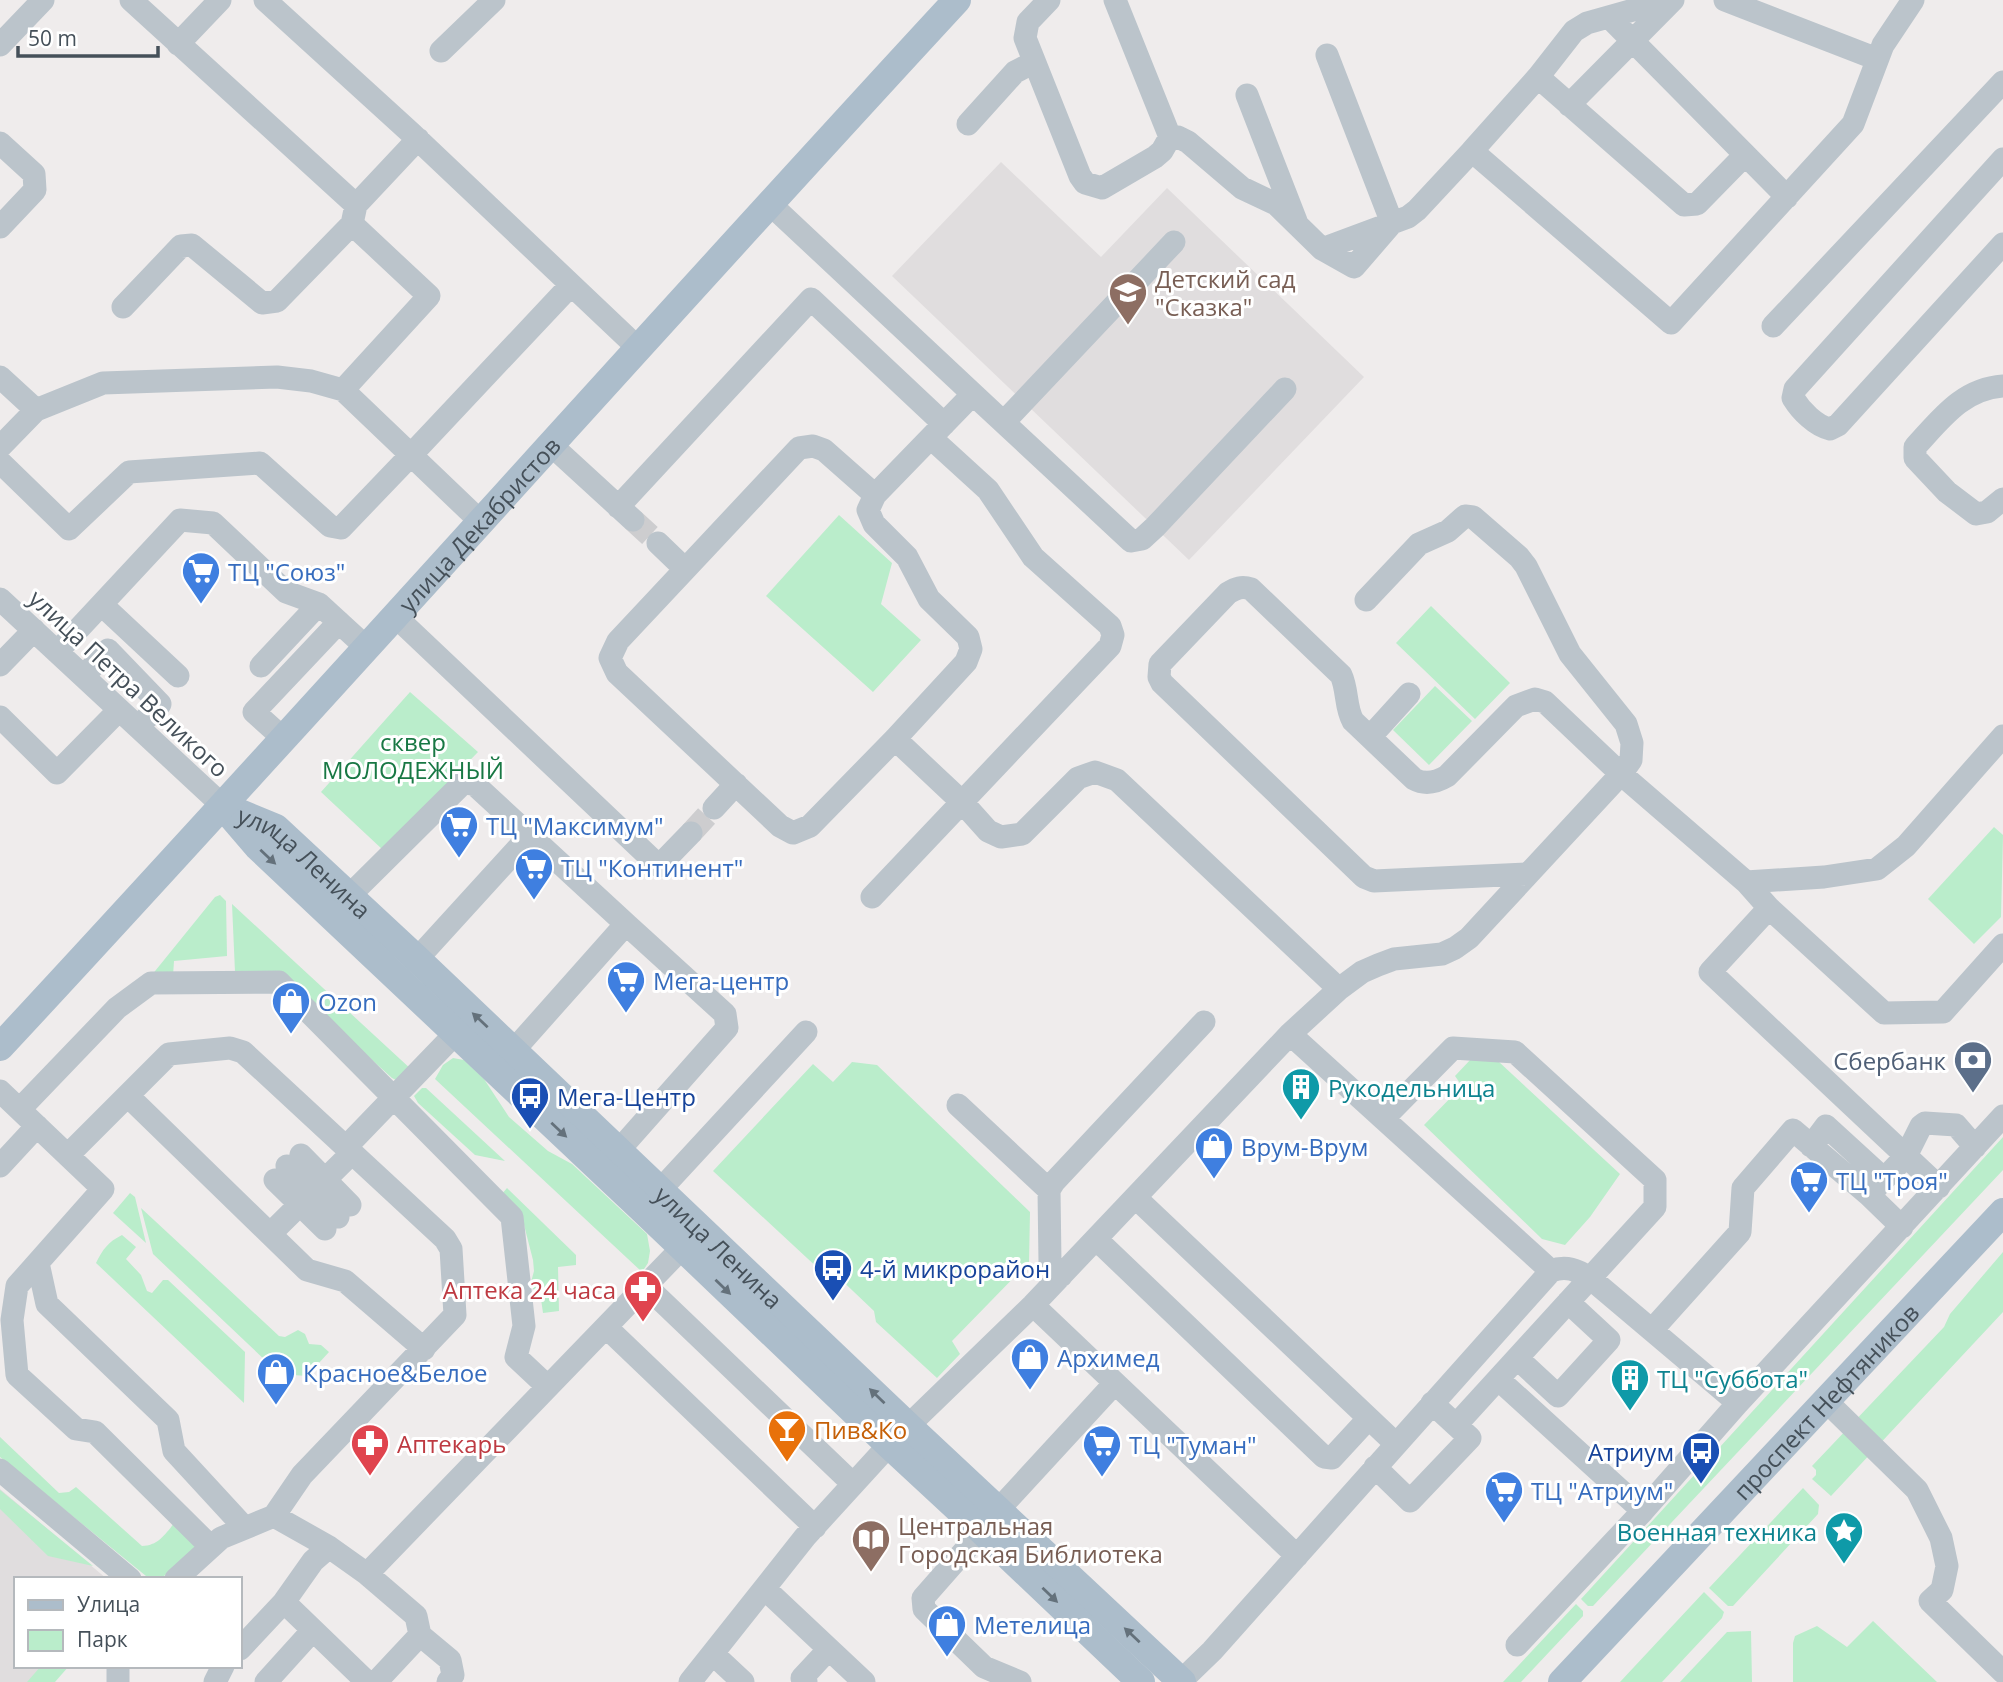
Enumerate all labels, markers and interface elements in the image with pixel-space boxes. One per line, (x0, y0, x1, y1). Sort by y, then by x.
scale bar (18, 14, 158, 58)
text: 50 m (28, 24, 77, 52)
place label: Детский сад "Сказка" (1155, 262, 1296, 323)
school or university icon: Детский сад "Сказка" (1107, 271, 1149, 326)
street label: улица Декабристов (390, 429, 567, 619)
supermarket icon: ТЦ "Союз" (180, 550, 222, 605)
place label: ТЦ "Союз" (228, 555, 345, 588)
street label: улица Петра Великого (22, 582, 236, 784)
park label: сквер МОЛОДЕЖНЫЙ (322, 725, 504, 786)
street label: улица Ленина (233, 797, 379, 925)
supermarket icon: ТЦ "Максимум" (438, 804, 480, 859)
place label: ТЦ "Максимум" (486, 809, 664, 842)
supermarket icon: ТЦ "Континент" (513, 846, 555, 901)
one-way arrow (260, 848, 277, 865)
place label: ТЦ "Континент" (561, 851, 743, 884)
supermarket icon: Мега-центр (605, 959, 647, 1014)
place label: Мега-центр (653, 964, 789, 997)
shop icon: Ozon (270, 980, 312, 1035)
place label: Ozon (318, 985, 377, 1018)
one-way arrow (472, 1012, 489, 1029)
bank icon: Сбербанк (1952, 1039, 1994, 1094)
place label: Сбербанк (1833, 1044, 1947, 1077)
building icon: Рукодельница (1280, 1066, 1322, 1121)
place label: Рукодельница (1328, 1071, 1495, 1104)
bus stop icon: Мега-Центр (509, 1075, 551, 1130)
place label: Мега-Центр (557, 1080, 696, 1113)
one-way arrow (550, 1122, 567, 1138)
shop icon: Врум-Врум (1193, 1125, 1235, 1180)
place label: Врум-Врум (1241, 1130, 1368, 1163)
supermarket icon: ТЦ "Троя" (1788, 1159, 1830, 1214)
place label: ТЦ "Троя" (1836, 1164, 1948, 1197)
street label: улица Ленина (648, 1178, 790, 1315)
bus stop icon: 4-й микрорайон (812, 1247, 854, 1302)
place label: 4-й микрорайон (860, 1252, 1050, 1285)
pharmacy icon: Аптека 24 часа (622, 1268, 664, 1323)
place label: Аптека 24 часа (443, 1273, 616, 1306)
one-way arrow (715, 1279, 732, 1296)
street label: проспект Нефтяников (1725, 1296, 1926, 1507)
shop icon: Архимед (1009, 1336, 1051, 1391)
place label: Архимед (1057, 1341, 1160, 1374)
shop icon: Красное&Белое (255, 1351, 297, 1406)
place label: Красное&Белое (303, 1356, 488, 1389)
building icon: ТЦ "Суббота" (1609, 1357, 1651, 1412)
place label: ТЦ "Суббота" (1657, 1362, 1808, 1395)
one-way arrow (869, 1388, 886, 1404)
bar icon: Пив&Ко (766, 1408, 808, 1463)
place label: Пив&Ко (814, 1413, 907, 1446)
pharmacy icon: Аптекарь (349, 1422, 391, 1477)
supermarket icon: ТЦ "Туман" (1081, 1423, 1123, 1478)
place label: Аптекарь (397, 1427, 506, 1460)
place label: ТЦ "Туман" (1129, 1428, 1257, 1461)
bus stop icon: Атриум (1680, 1430, 1722, 1485)
place label: Атриум (1588, 1435, 1674, 1468)
supermarket icon: ТЦ "Атриум" (1483, 1469, 1525, 1524)
place label: ТЦ "Атриум" (1531, 1474, 1673, 1507)
place label: Центральная Городская Библиотека (898, 1509, 1163, 1570)
place icon: Военная техника (1823, 1510, 1865, 1565)
place label: Военная техника (1617, 1515, 1817, 1548)
library icon: Центральная Городская Библиотека (850, 1518, 892, 1573)
legend (14, 1577, 242, 1668)
one-way arrow (1041, 1586, 1058, 1603)
text: Улица (77, 1590, 140, 1618)
shop icon: Метелица (926, 1603, 968, 1658)
place label: Метелица (974, 1608, 1091, 1641)
text: Парк (77, 1625, 128, 1653)
one-way arrow (1124, 1628, 1141, 1644)

